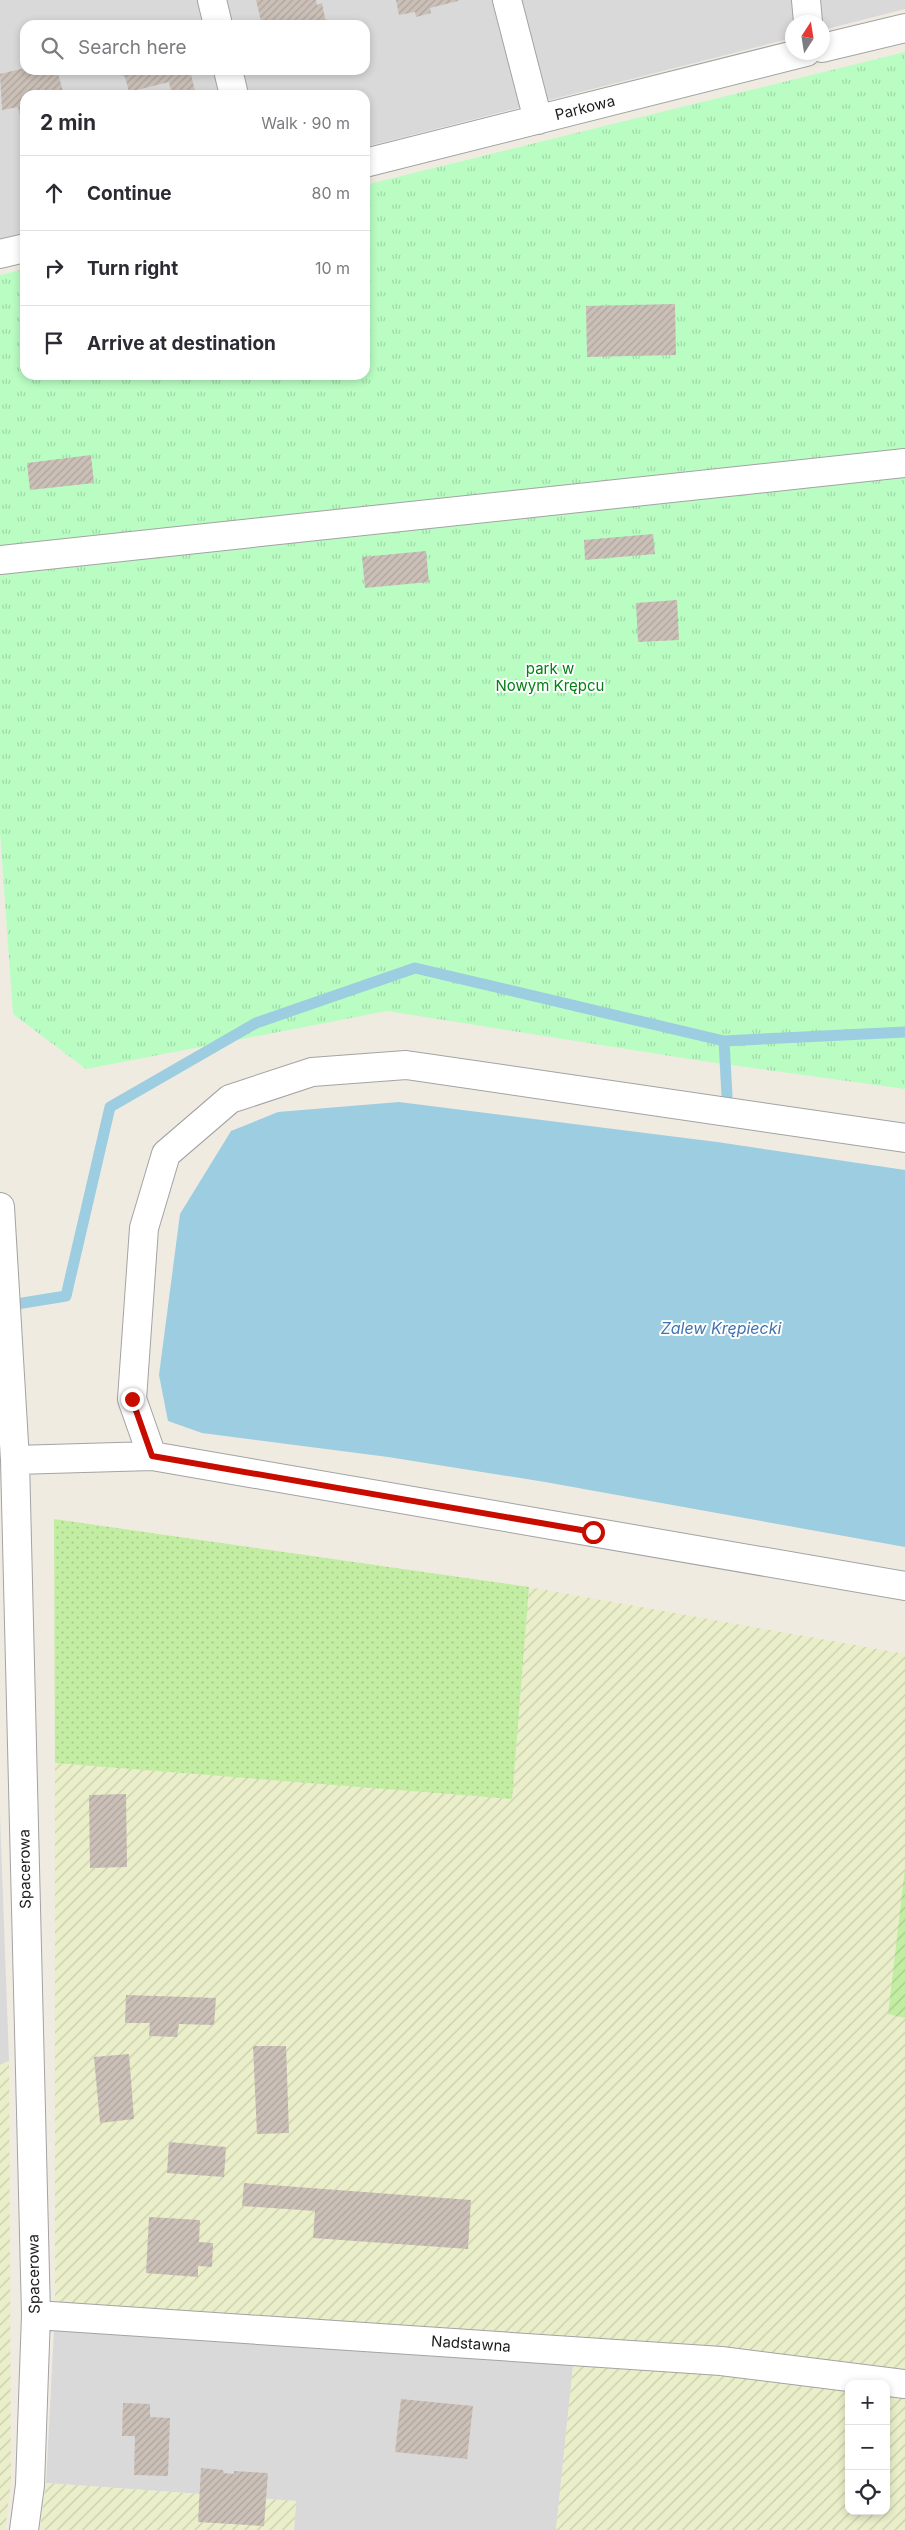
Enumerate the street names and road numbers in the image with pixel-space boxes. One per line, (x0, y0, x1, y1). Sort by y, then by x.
street label: Parkowa (553, 91, 617, 124)
street label: Spacerowa (14, 1829, 35, 1909)
street label: Spacerowa (23, 2234, 44, 2314)
street label: Nadstawna (431, 2331, 511, 2356)

